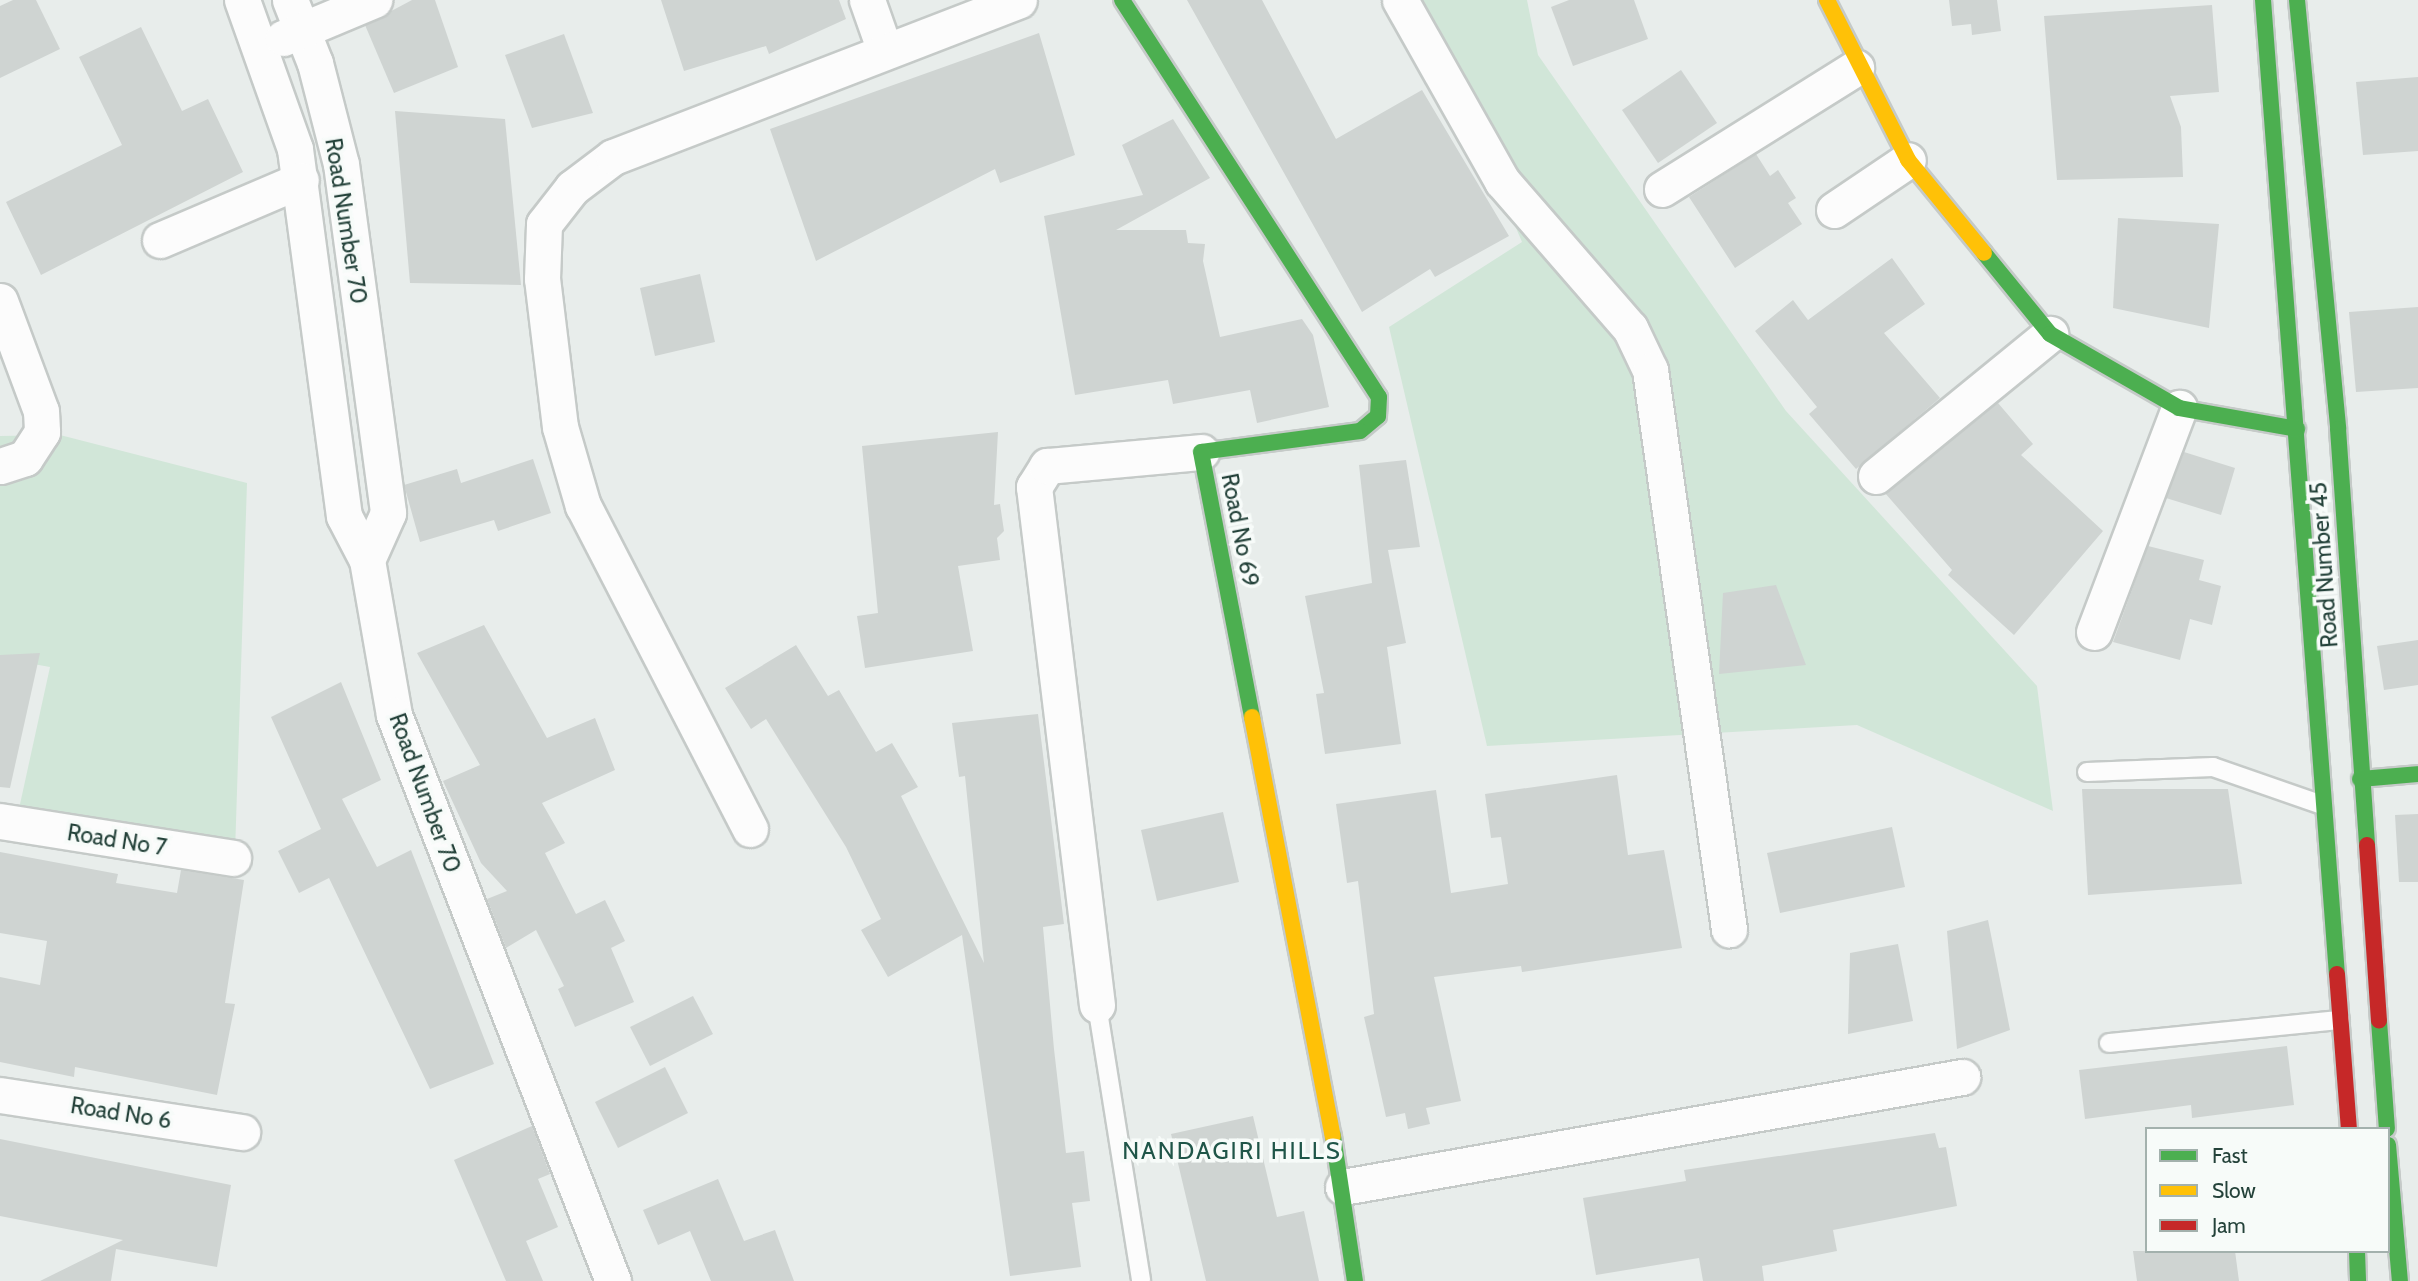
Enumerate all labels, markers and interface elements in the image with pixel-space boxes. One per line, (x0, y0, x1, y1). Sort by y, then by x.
street label: Road Number 70 (319, 136, 373, 306)
street label: Road No 69 (1215, 471, 1265, 589)
street label: Road Number 45 (2304, 481, 2344, 649)
street label: Road Number 70 (383, 710, 467, 876)
street label: Road No 7 (65, 819, 169, 861)
street label: Road No 6 (69, 1091, 173, 1135)
legend (2145, 1127, 2390, 1253)
district label: NANDAGIRI HILLS (1124, 1137, 1340, 1165)
text: Fast (2212, 1143, 2248, 1168)
text: Slow (2212, 1178, 2256, 1203)
text: Jam (2212, 1213, 2246, 1238)

